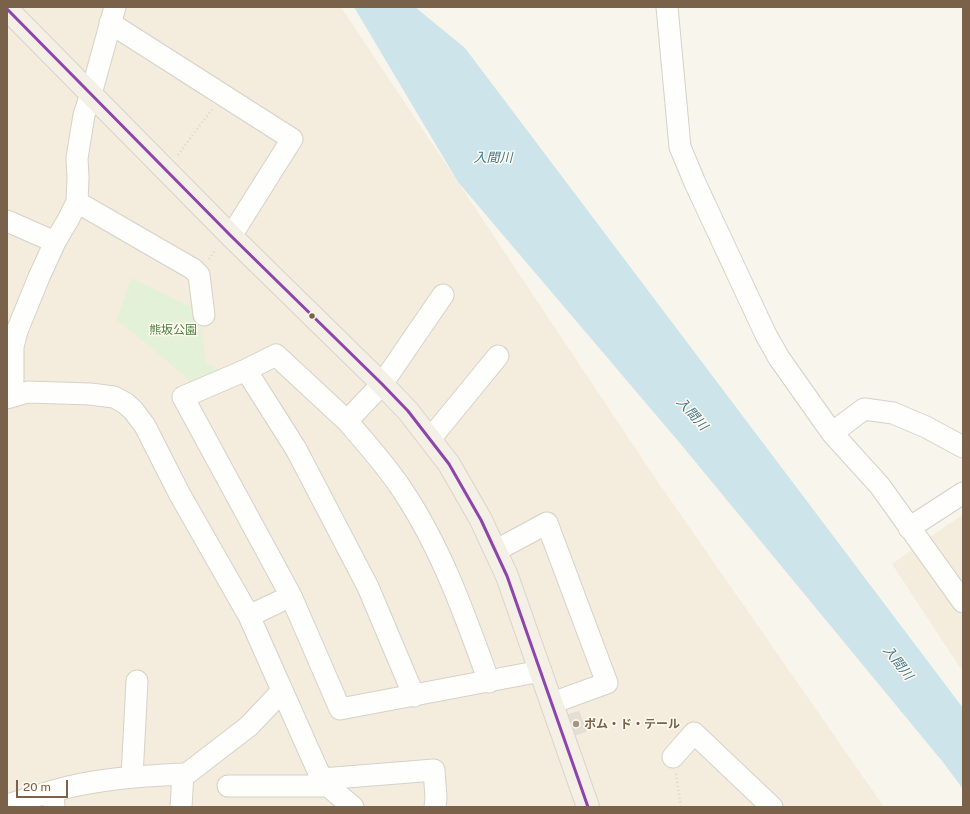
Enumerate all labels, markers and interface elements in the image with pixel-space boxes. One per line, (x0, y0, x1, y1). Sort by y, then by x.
water label: 入間川 (474, 150, 512, 166)
unlabelled marker (307, 311, 317, 321)
park label: 熊坂公園 (149, 323, 197, 337)
water label: 入間川 (673, 394, 711, 434)
water label: 入間川 (880, 643, 916, 683)
place label: ポム・ド・テール (584, 717, 680, 731)
marker: ポム・ド・テール (571, 719, 581, 729)
scale bar (18, 772, 70, 798)
text: 20 m (23, 780, 51, 794)

